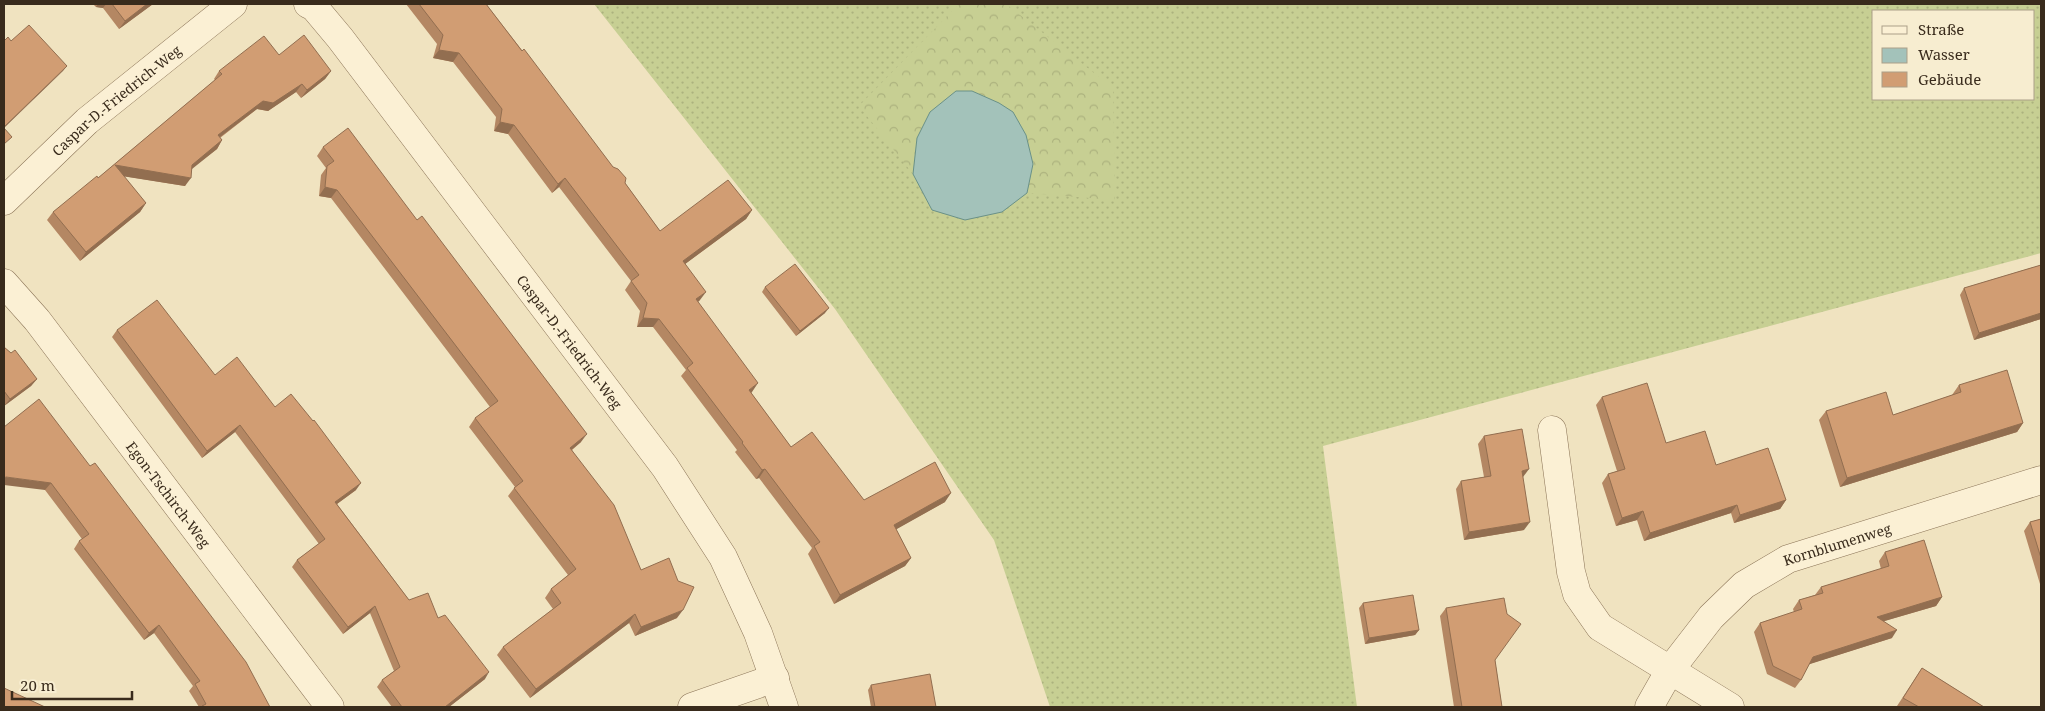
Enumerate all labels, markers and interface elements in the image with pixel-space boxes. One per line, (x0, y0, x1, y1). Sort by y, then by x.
legend (1872, 10, 2035, 100)
text: Straße (1918, 19, 1964, 39)
street label: Caspar-D.-Friedrich-Weg (47, 40, 185, 160)
text: Wasser (1918, 44, 1970, 64)
text: Gebäude (1918, 69, 1981, 89)
street label: Caspar-D.-Friedrich-Weg (513, 271, 627, 413)
street label: Egon-Tschirch-Weg (123, 437, 215, 551)
street label: Kornblumenweg (1781, 518, 1894, 569)
scale bar (12, 668, 132, 700)
text: 20 m (20, 675, 55, 695)

